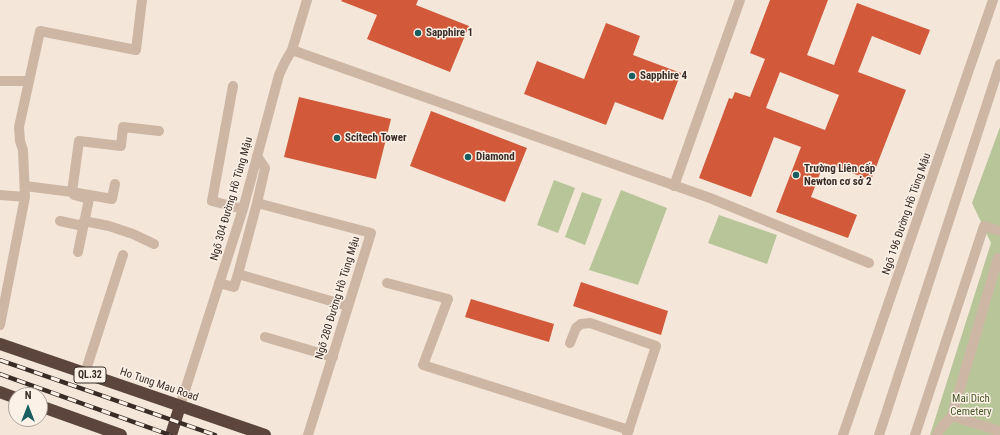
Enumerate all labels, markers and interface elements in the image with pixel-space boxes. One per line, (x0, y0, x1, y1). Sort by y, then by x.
place label: Sapphire 1 (426, 26, 473, 40)
marker: Sapphire 1 (413, 28, 423, 38)
place label: Sapphire 4 (640, 69, 687, 83)
marker: Sapphire 4 (627, 71, 637, 81)
place label: Scitech Tower (345, 131, 407, 145)
marker: Scitech Tower (332, 133, 342, 143)
street label: Ngõ 304 Đường Hồ Tùng Mậu (208, 136, 256, 262)
place label: Diamond (476, 150, 515, 164)
street label: Ngõ 196 Đường Hồ Tùng Mậu (880, 151, 934, 277)
marker: Diamond (463, 152, 473, 162)
place label: Trường Liên cấp Newton cơ sở 2 (804, 162, 875, 188)
marker: Trường Liên cấp Newton cơ sở 2 (791, 170, 801, 180)
street label: Ngõ 280 Đường Hồ Tùng Mậu (313, 235, 363, 361)
street label: Ho Tung Mau Road (118, 365, 200, 405)
road number: QL.32 (74, 367, 106, 383)
north arrow (8, 387, 48, 427)
text: N (25, 389, 31, 402)
park label: Mai Dich Cemetery (950, 392, 992, 418)

